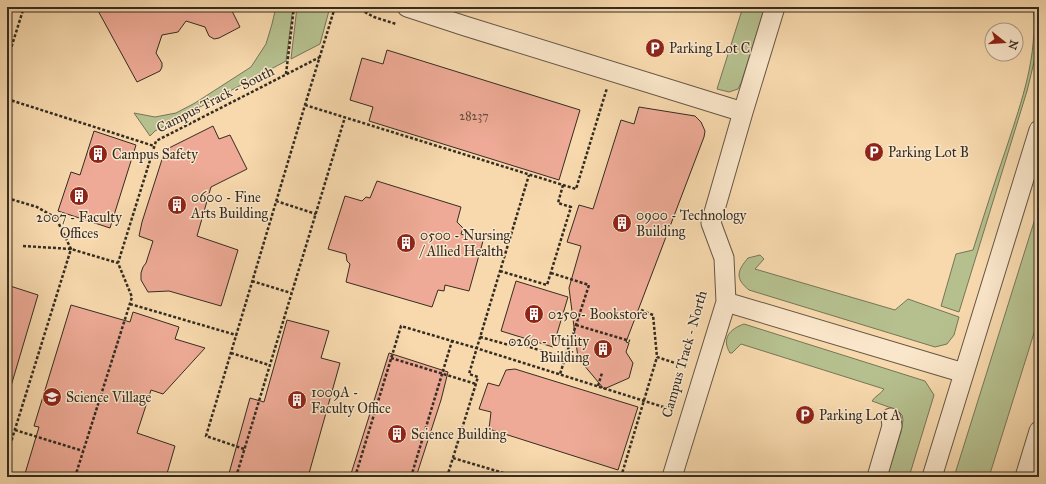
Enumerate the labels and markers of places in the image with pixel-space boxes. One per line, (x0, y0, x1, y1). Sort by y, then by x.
parking icon: Parking Lot C (644, 37, 666, 59)
place label: Parking Lot C (669, 40, 750, 57)
parking icon: Parking Lot B (863, 141, 885, 163)
building icon: Campus Safety (87, 143, 109, 165)
place label: Parking Lot B (888, 144, 969, 161)
place label: Campus Safety (112, 146, 198, 163)
building icon: 2007 - Faculty Offices (68, 185, 90, 207)
place label: 0600 - Fine Arts Building (190, 189, 269, 222)
building icon: 0600 - Fine Arts Building (166, 194, 188, 216)
place label: 0900 - Technology Building (636, 207, 747, 240)
place label: 2007 - Faculty Offices (36, 209, 122, 242)
building icon: 0900 - Technology Building (611, 212, 633, 234)
place label: 0500 - Nursing / Allied Health (419, 227, 511, 260)
building icon: 0500 - Nursing / Allied Health (395, 232, 417, 254)
building icon: 0250 - Bookstore (523, 303, 545, 325)
place label: 0250 - Bookstore (548, 306, 648, 323)
place label: 0260 - Utility Building (508, 333, 589, 366)
building icon: 0260 - Utility Building (592, 338, 614, 360)
place label: 1009A - Faculty Office (311, 384, 391, 417)
school or university icon: Science Village (41, 386, 63, 408)
place label: Science Village (66, 389, 151, 406)
building icon: 1009A - Faculty Office (286, 389, 308, 411)
parking icon: Parking Lot A (794, 404, 816, 426)
place label: Parking Lot A (819, 407, 901, 424)
building icon: Science Building (386, 423, 408, 445)
place label: Science Building (411, 426, 507, 443)

